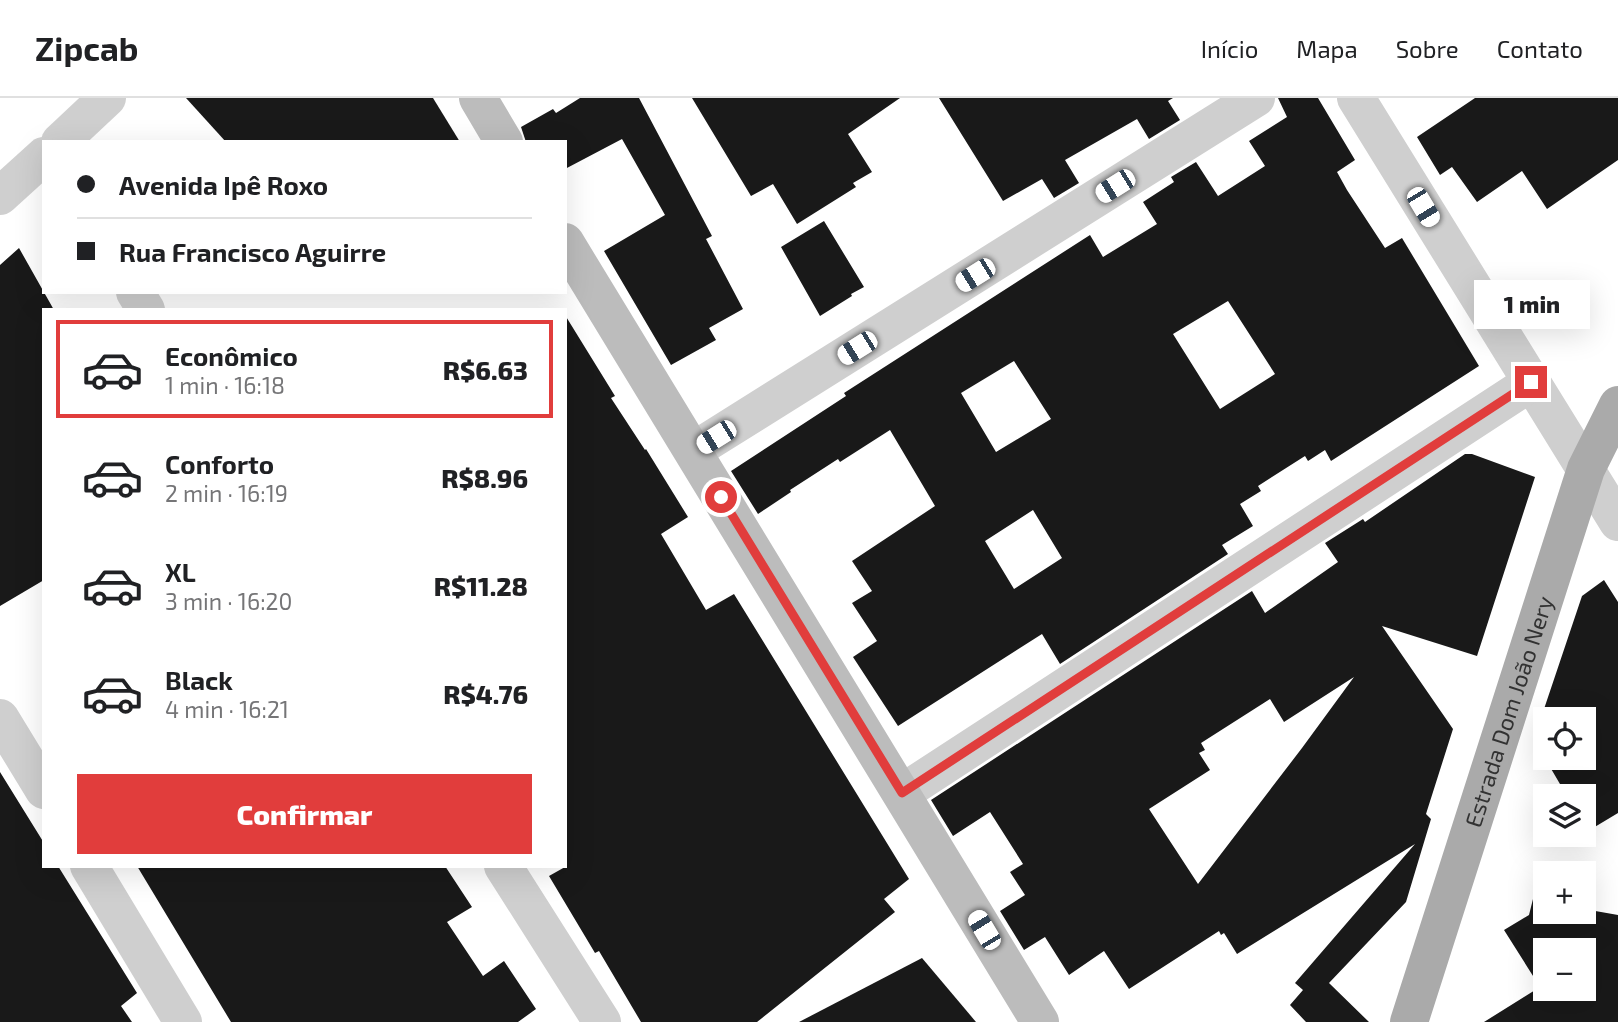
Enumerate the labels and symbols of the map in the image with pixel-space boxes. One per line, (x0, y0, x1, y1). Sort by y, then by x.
car (1092, 166, 1139, 206)
car (1404, 184, 1443, 230)
car (952, 255, 999, 295)
callout: 1 min (1473, 280, 1589, 330)
car (834, 328, 881, 368)
route end (1515, 366, 1547, 398)
car (693, 417, 740, 457)
route start (705, 481, 737, 513)
street label: Estrada Dom João Nery (1458, 592, 1558, 831)
car (965, 907, 1004, 953)

